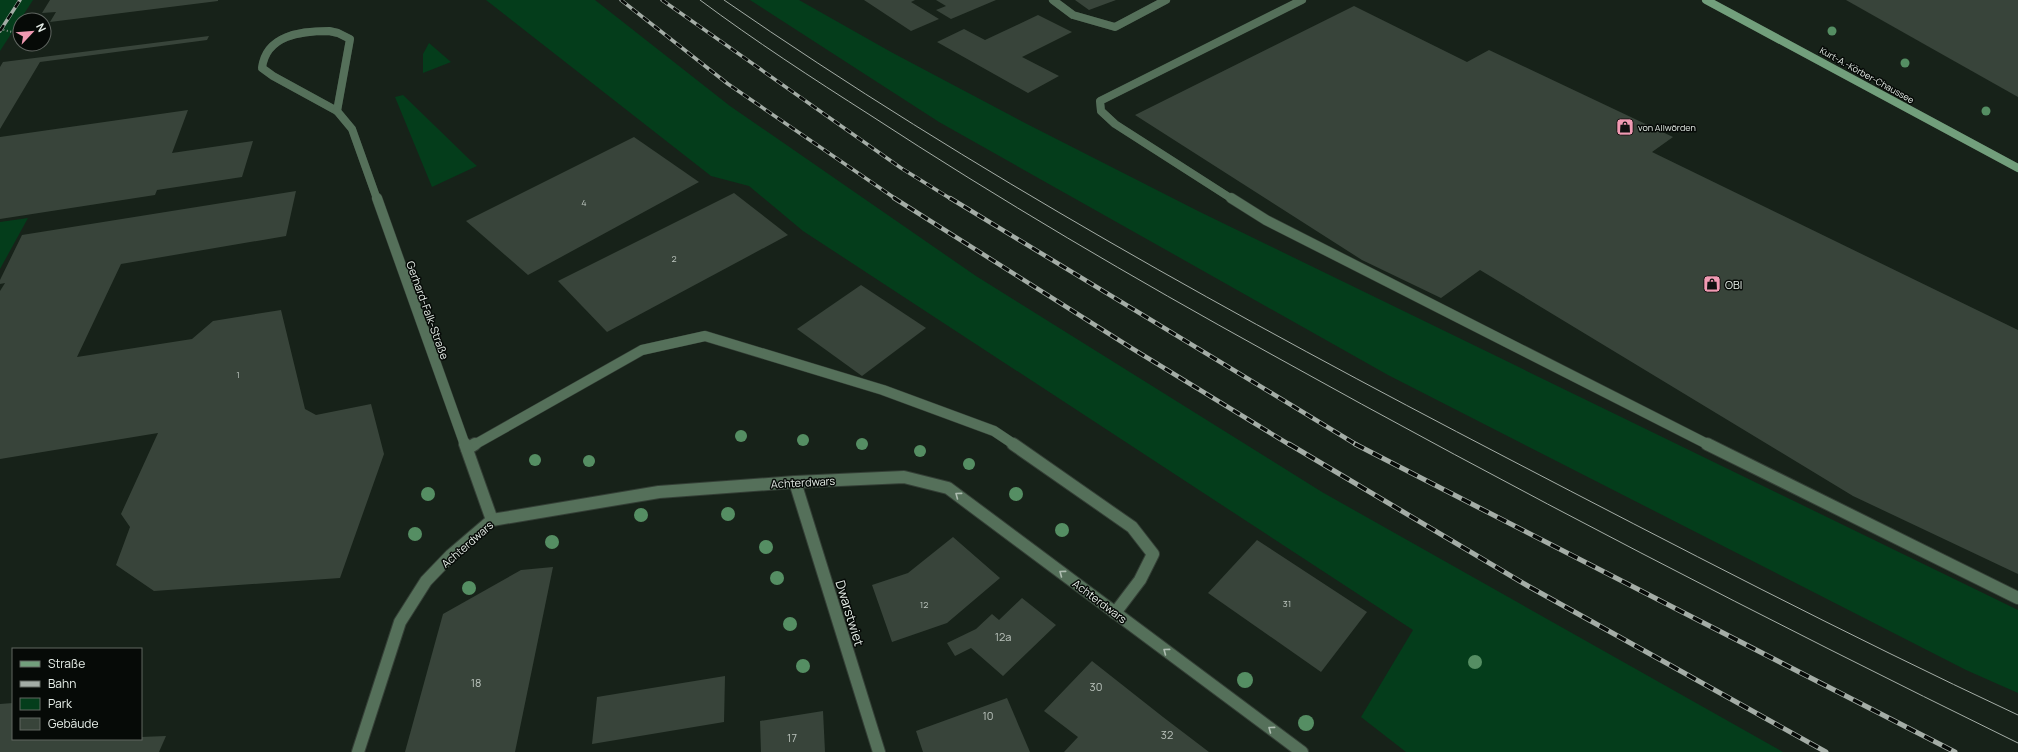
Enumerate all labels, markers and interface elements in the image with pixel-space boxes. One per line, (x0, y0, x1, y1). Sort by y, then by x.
north arrow (12, 12, 52, 52)
text: N (33, 21, 50, 34)
street label: Kurt-A.-Körber-Chaussee (1818, 44, 1916, 106)
shop icon: von Allwörden (1615, 117, 1635, 137)
place label: von Allwörden (1638, 121, 1696, 134)
house number: 4 (581, 196, 587, 209)
house number: 2 (671, 252, 677, 265)
street label: Gerhard-Falk-Straße (403, 259, 453, 362)
shop icon: OBI (1702, 274, 1722, 294)
place label: OBI (1725, 277, 1742, 292)
house number: 1 (236, 368, 240, 381)
street label: Achterdwars (770, 473, 836, 491)
one-way arrow (956, 493, 963, 500)
street label: Achterdwars (438, 517, 496, 571)
one-way arrow (1060, 571, 1067, 578)
street label: Achterdwars (1070, 576, 1130, 626)
street label: Dwarstwiet (831, 578, 869, 648)
house number: 31 (1283, 597, 1291, 610)
house number: 12 (920, 598, 928, 611)
house number: 12a (995, 629, 1011, 644)
legend (12, 648, 142, 740)
one-way arrow (1164, 649, 1171, 656)
text: Straße (48, 655, 85, 672)
text: Bahn (48, 675, 76, 692)
house number: 18 (471, 675, 481, 690)
house number: 30 (1090, 679, 1102, 694)
text: Park (48, 695, 73, 712)
house number: 10 (982, 708, 994, 723)
text: Gebäude (48, 715, 99, 732)
one-way arrow (1268, 726, 1275, 733)
house number: 32 (1161, 727, 1173, 742)
house number: 17 (787, 730, 797, 745)

